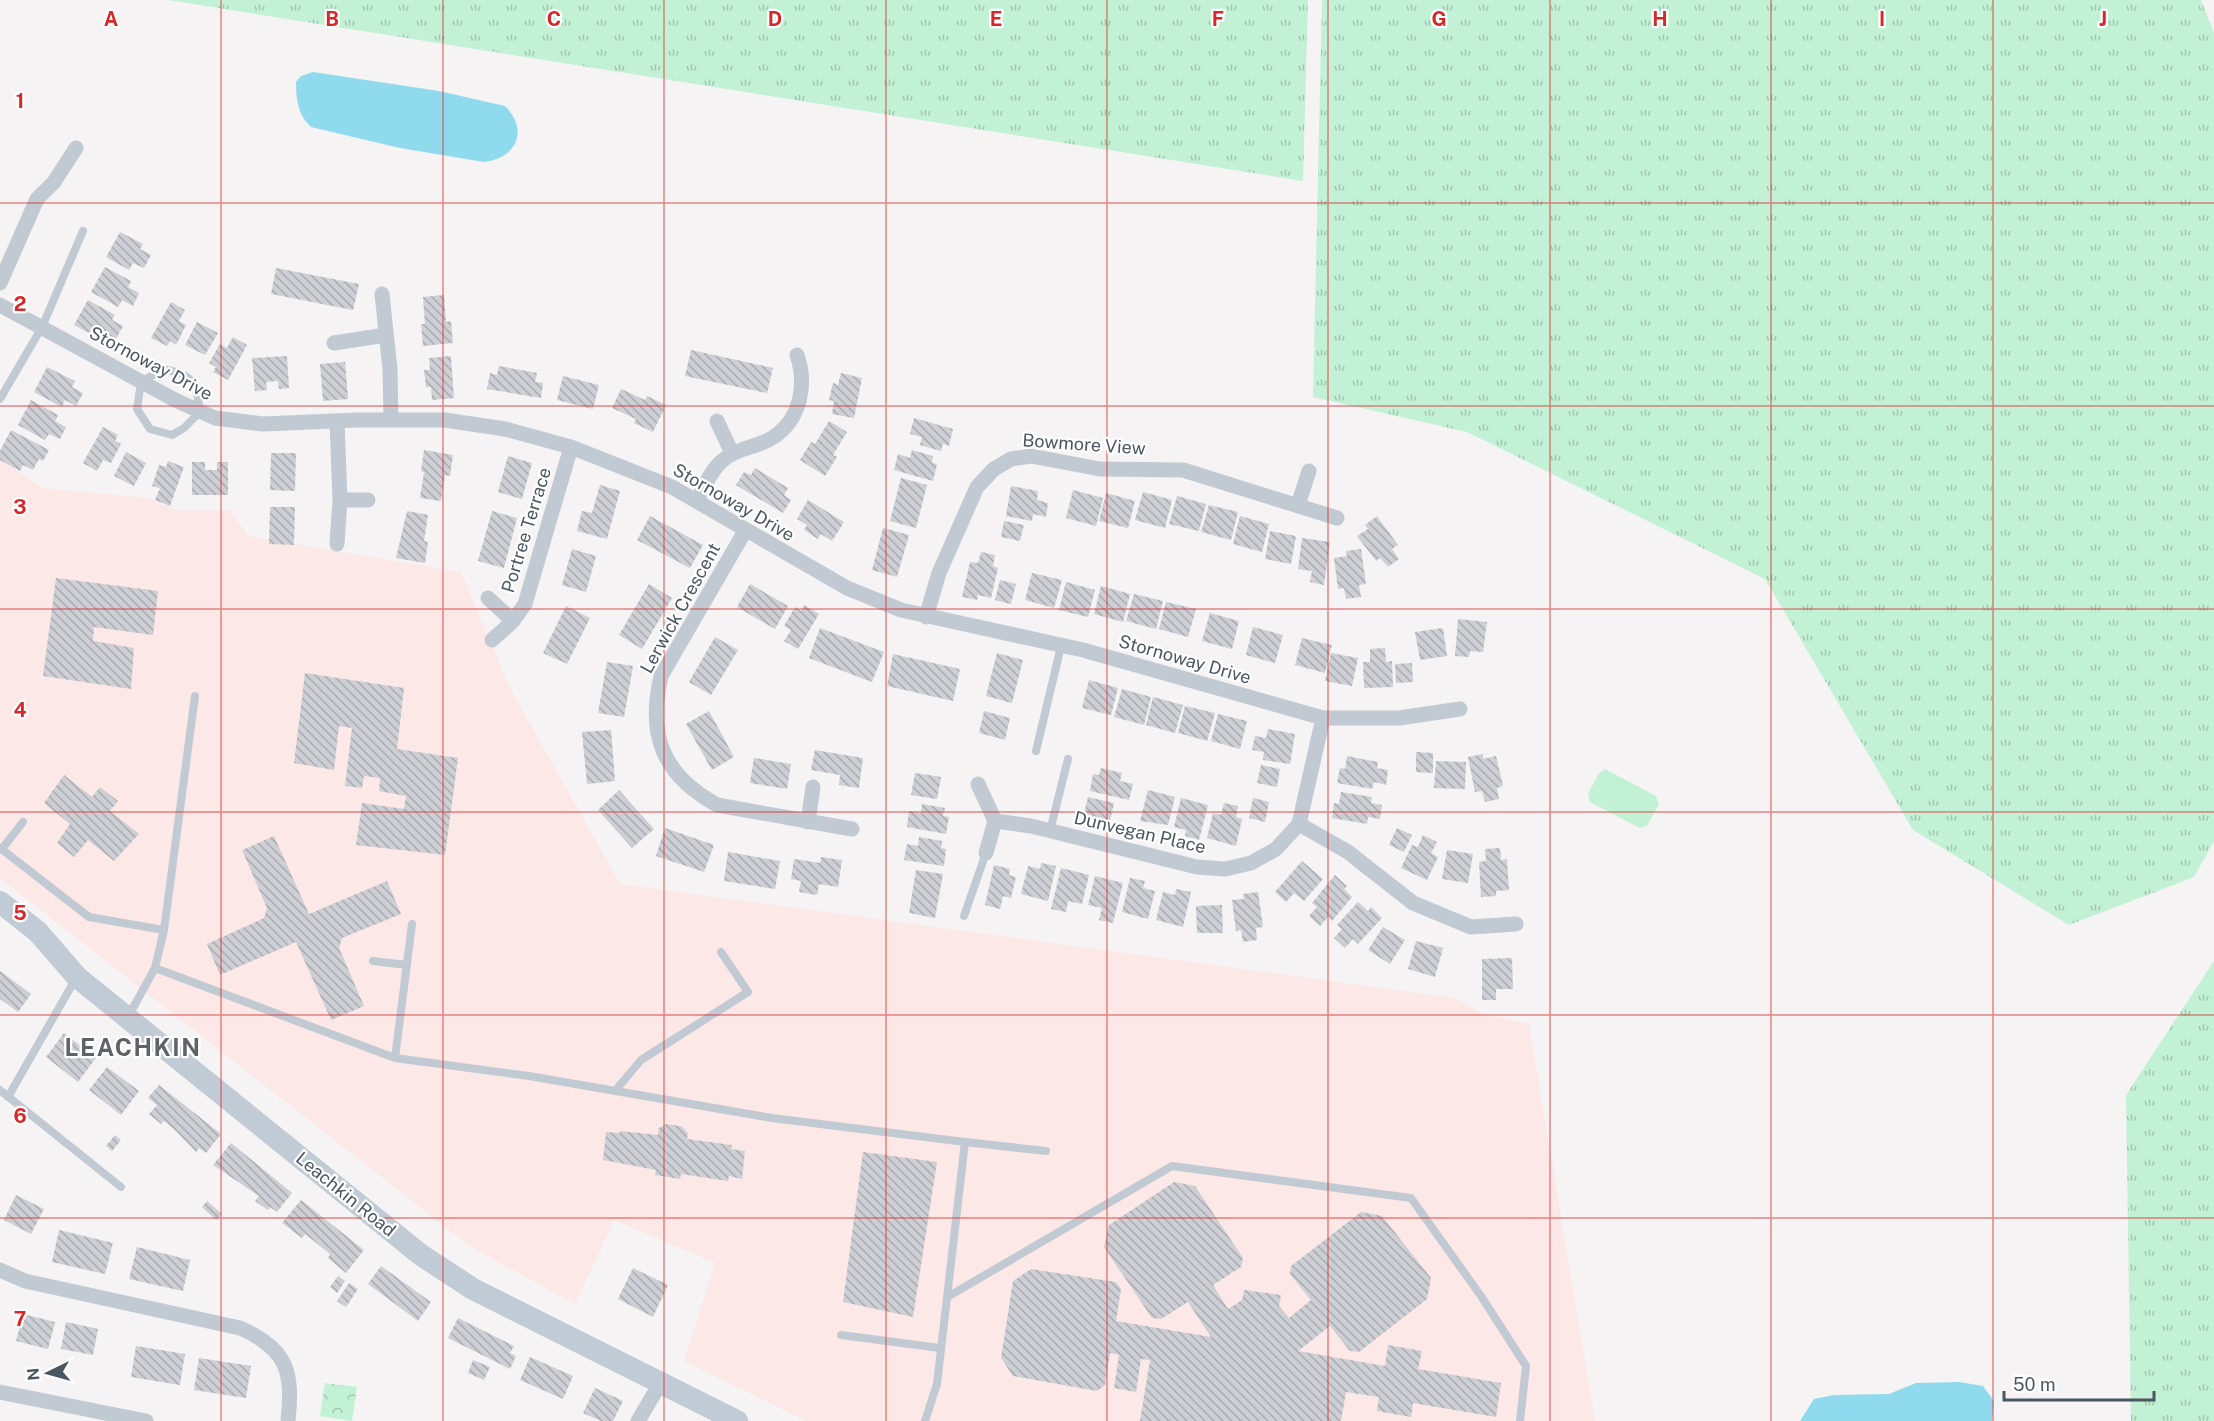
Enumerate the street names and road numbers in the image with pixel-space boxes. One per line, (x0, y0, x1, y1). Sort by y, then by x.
street label: Stornoway Drive (86, 322, 216, 404)
street label: Bowmore View (1022, 429, 1146, 459)
street label: Stornoway Drive (670, 459, 798, 545)
street label: Portree Terrace (497, 465, 555, 595)
street label: Lerwick Crescent (636, 539, 724, 677)
street label: Stornoway Drive (1116, 630, 1254, 688)
street label: Dunvegan Place (1072, 807, 1208, 857)
street label: Leachkin Road (292, 1147, 400, 1241)

